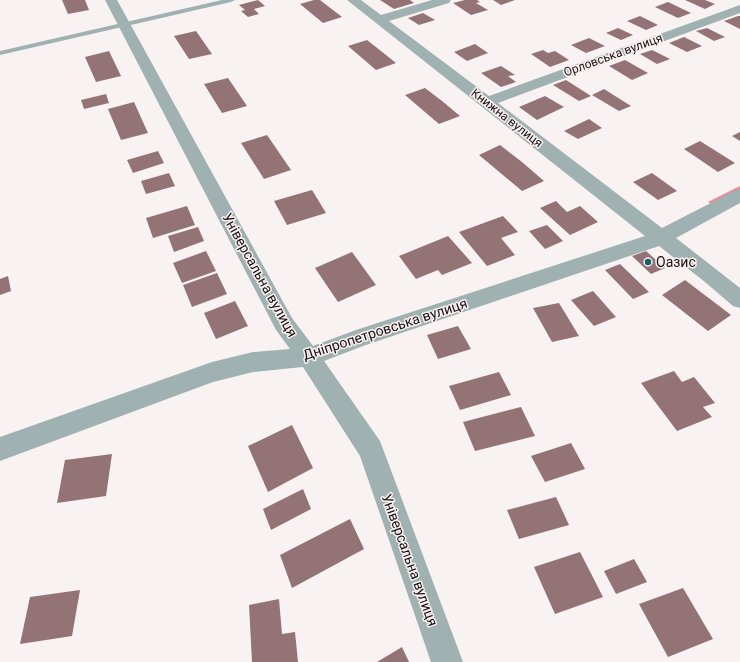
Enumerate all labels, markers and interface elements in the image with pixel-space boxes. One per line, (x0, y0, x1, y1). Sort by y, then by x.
street label: Орловська вулиця (562, 31, 664, 79)
street label: Книжна вулиця (468, 86, 546, 150)
street label: Універсальна вулиця (219, 210, 301, 340)
place label: Оазис (656, 254, 696, 270)
marker: Оазис (643, 257, 653, 267)
street label: Дніпропетровська вулиця (301, 295, 469, 363)
street label: Універсальна вулиця (379, 492, 441, 628)

